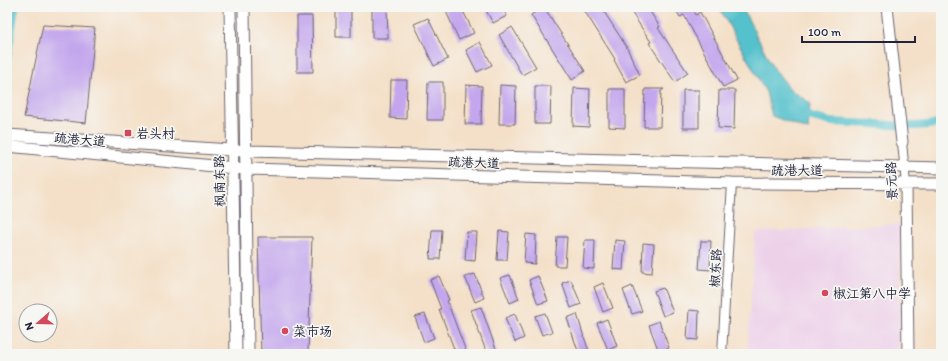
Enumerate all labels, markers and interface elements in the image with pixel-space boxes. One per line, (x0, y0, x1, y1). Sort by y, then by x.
scale bar (802, 18, 915, 44)
text: 100 m (808, 25, 841, 39)
place label: 岩头村 (136, 126, 175, 141)
marker: 岩头村 (123, 128, 133, 138)
street label: 疏港大道 (53, 130, 107, 149)
street label: 疏港大道 (448, 154, 500, 171)
street label: 枫南东路 (212, 155, 227, 207)
street label: 景元路 (883, 161, 900, 201)
street label: 疏港大道 (771, 163, 823, 178)
street label: 椒东路 (707, 248, 724, 288)
place label: 椒江第八中学 (833, 286, 911, 301)
marker: 椒江第八中学 (820, 288, 830, 298)
north arrow (18, 303, 58, 343)
text: N (22, 321, 36, 332)
place label: 菜市场 (293, 324, 332, 339)
marker: 菜市场 (280, 326, 290, 336)

